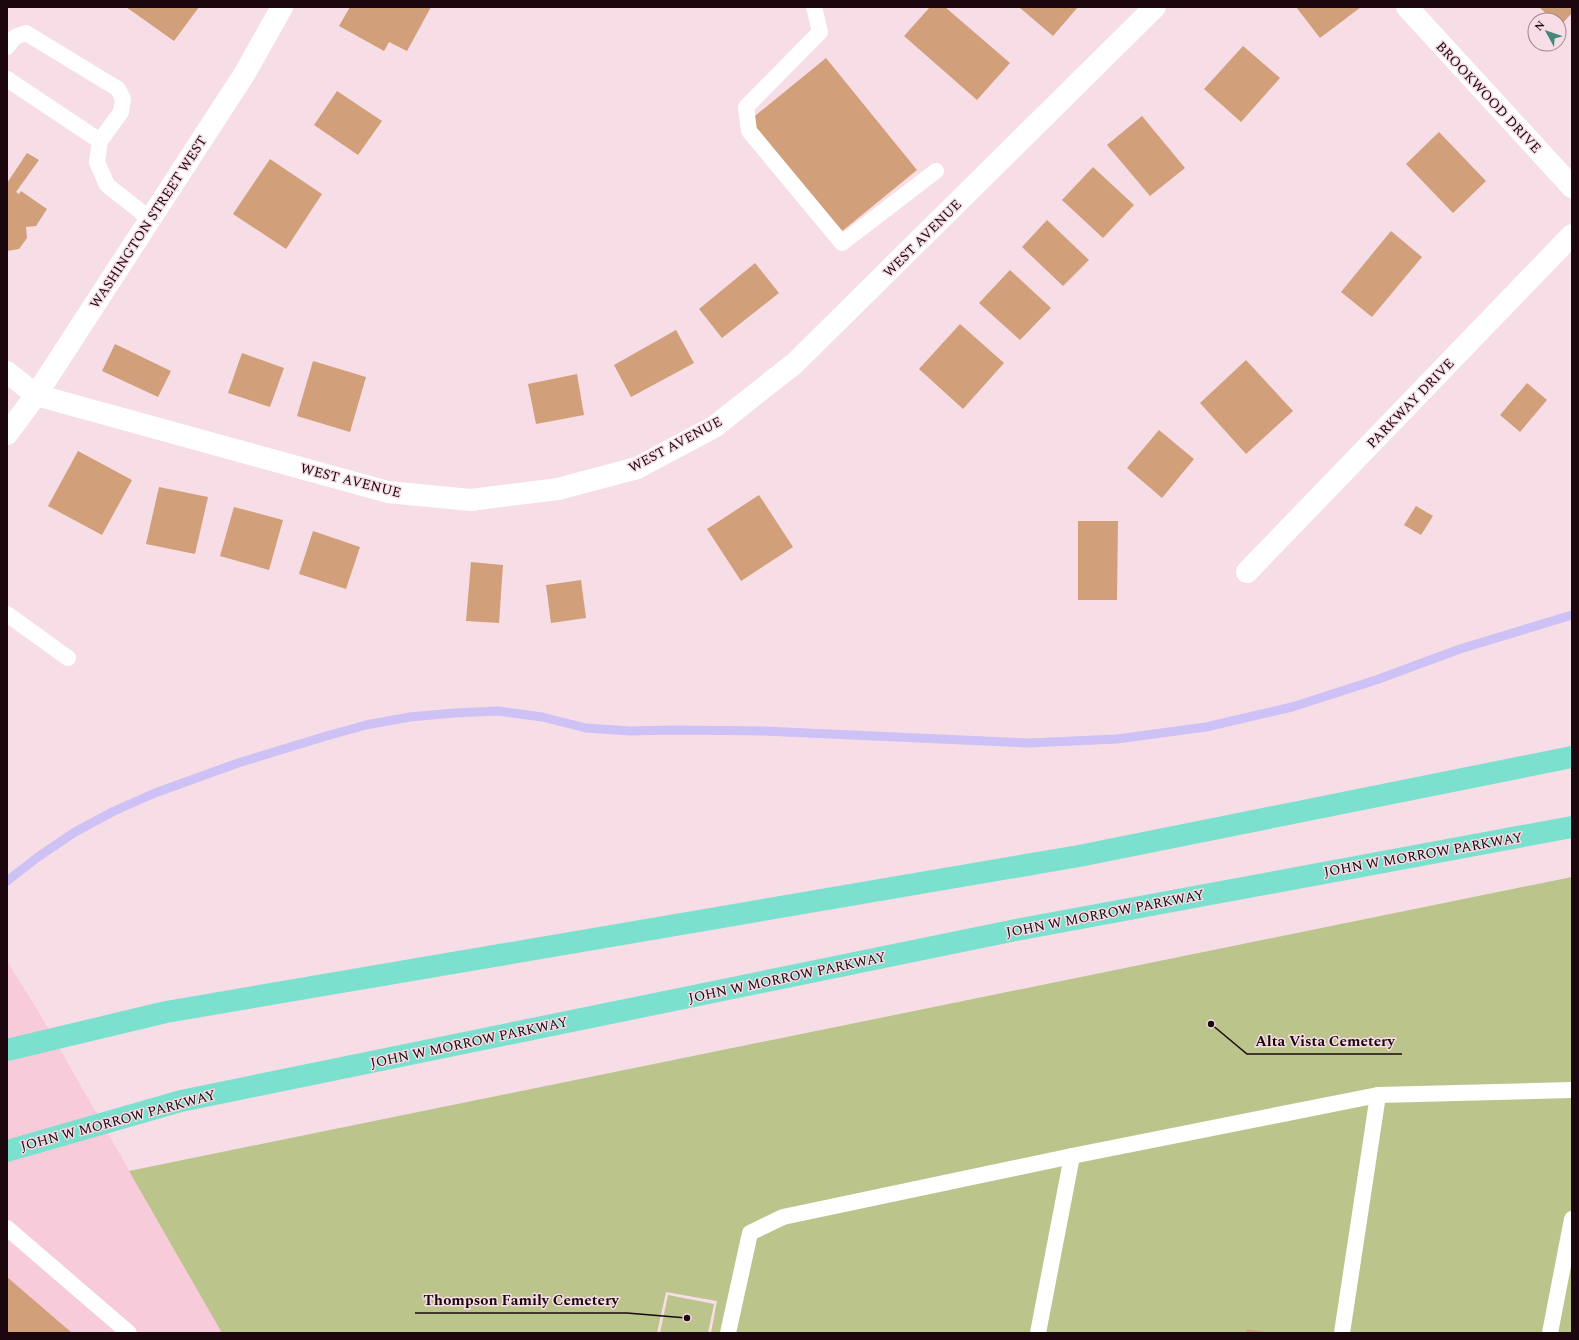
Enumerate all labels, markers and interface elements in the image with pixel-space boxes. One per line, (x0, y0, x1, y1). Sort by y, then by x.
north arrow (1527, 12, 1567, 52)
text: N (1530, 17, 1549, 35)
street label: BROOKWOOD DRIVE (1431, 37, 1546, 158)
street label: WASHINGTON STREET WEST (85, 132, 212, 313)
street label: WEST AVENUE (878, 194, 966, 282)
street label: PARKWAY DRIVE (1362, 353, 1459, 453)
street label: WEST AVENUE (625, 411, 726, 478)
street label: WEST AVENUE (298, 458, 404, 503)
street label: JOHN W MORROW PARKWAY (1322, 827, 1524, 882)
street label: JOHN W MORROW PARKWAY (1004, 884, 1206, 943)
street label: JOHN W MORROW PARKWAY (686, 946, 888, 1009)
street label: JOHN W MORROW PARKWAY (368, 1011, 570, 1074)
callout: Alta Vista Cemetery (1247, 1027, 1402, 1054)
text: Alta Vista Cemetery (1255, 1030, 1396, 1053)
street label: JOHN W MORROW PARKWAY (18, 1084, 218, 1157)
callout: Thompson Family Cemetery (415, 1286, 627, 1313)
text: Thompson Family Cemetery (423, 1289, 619, 1312)

